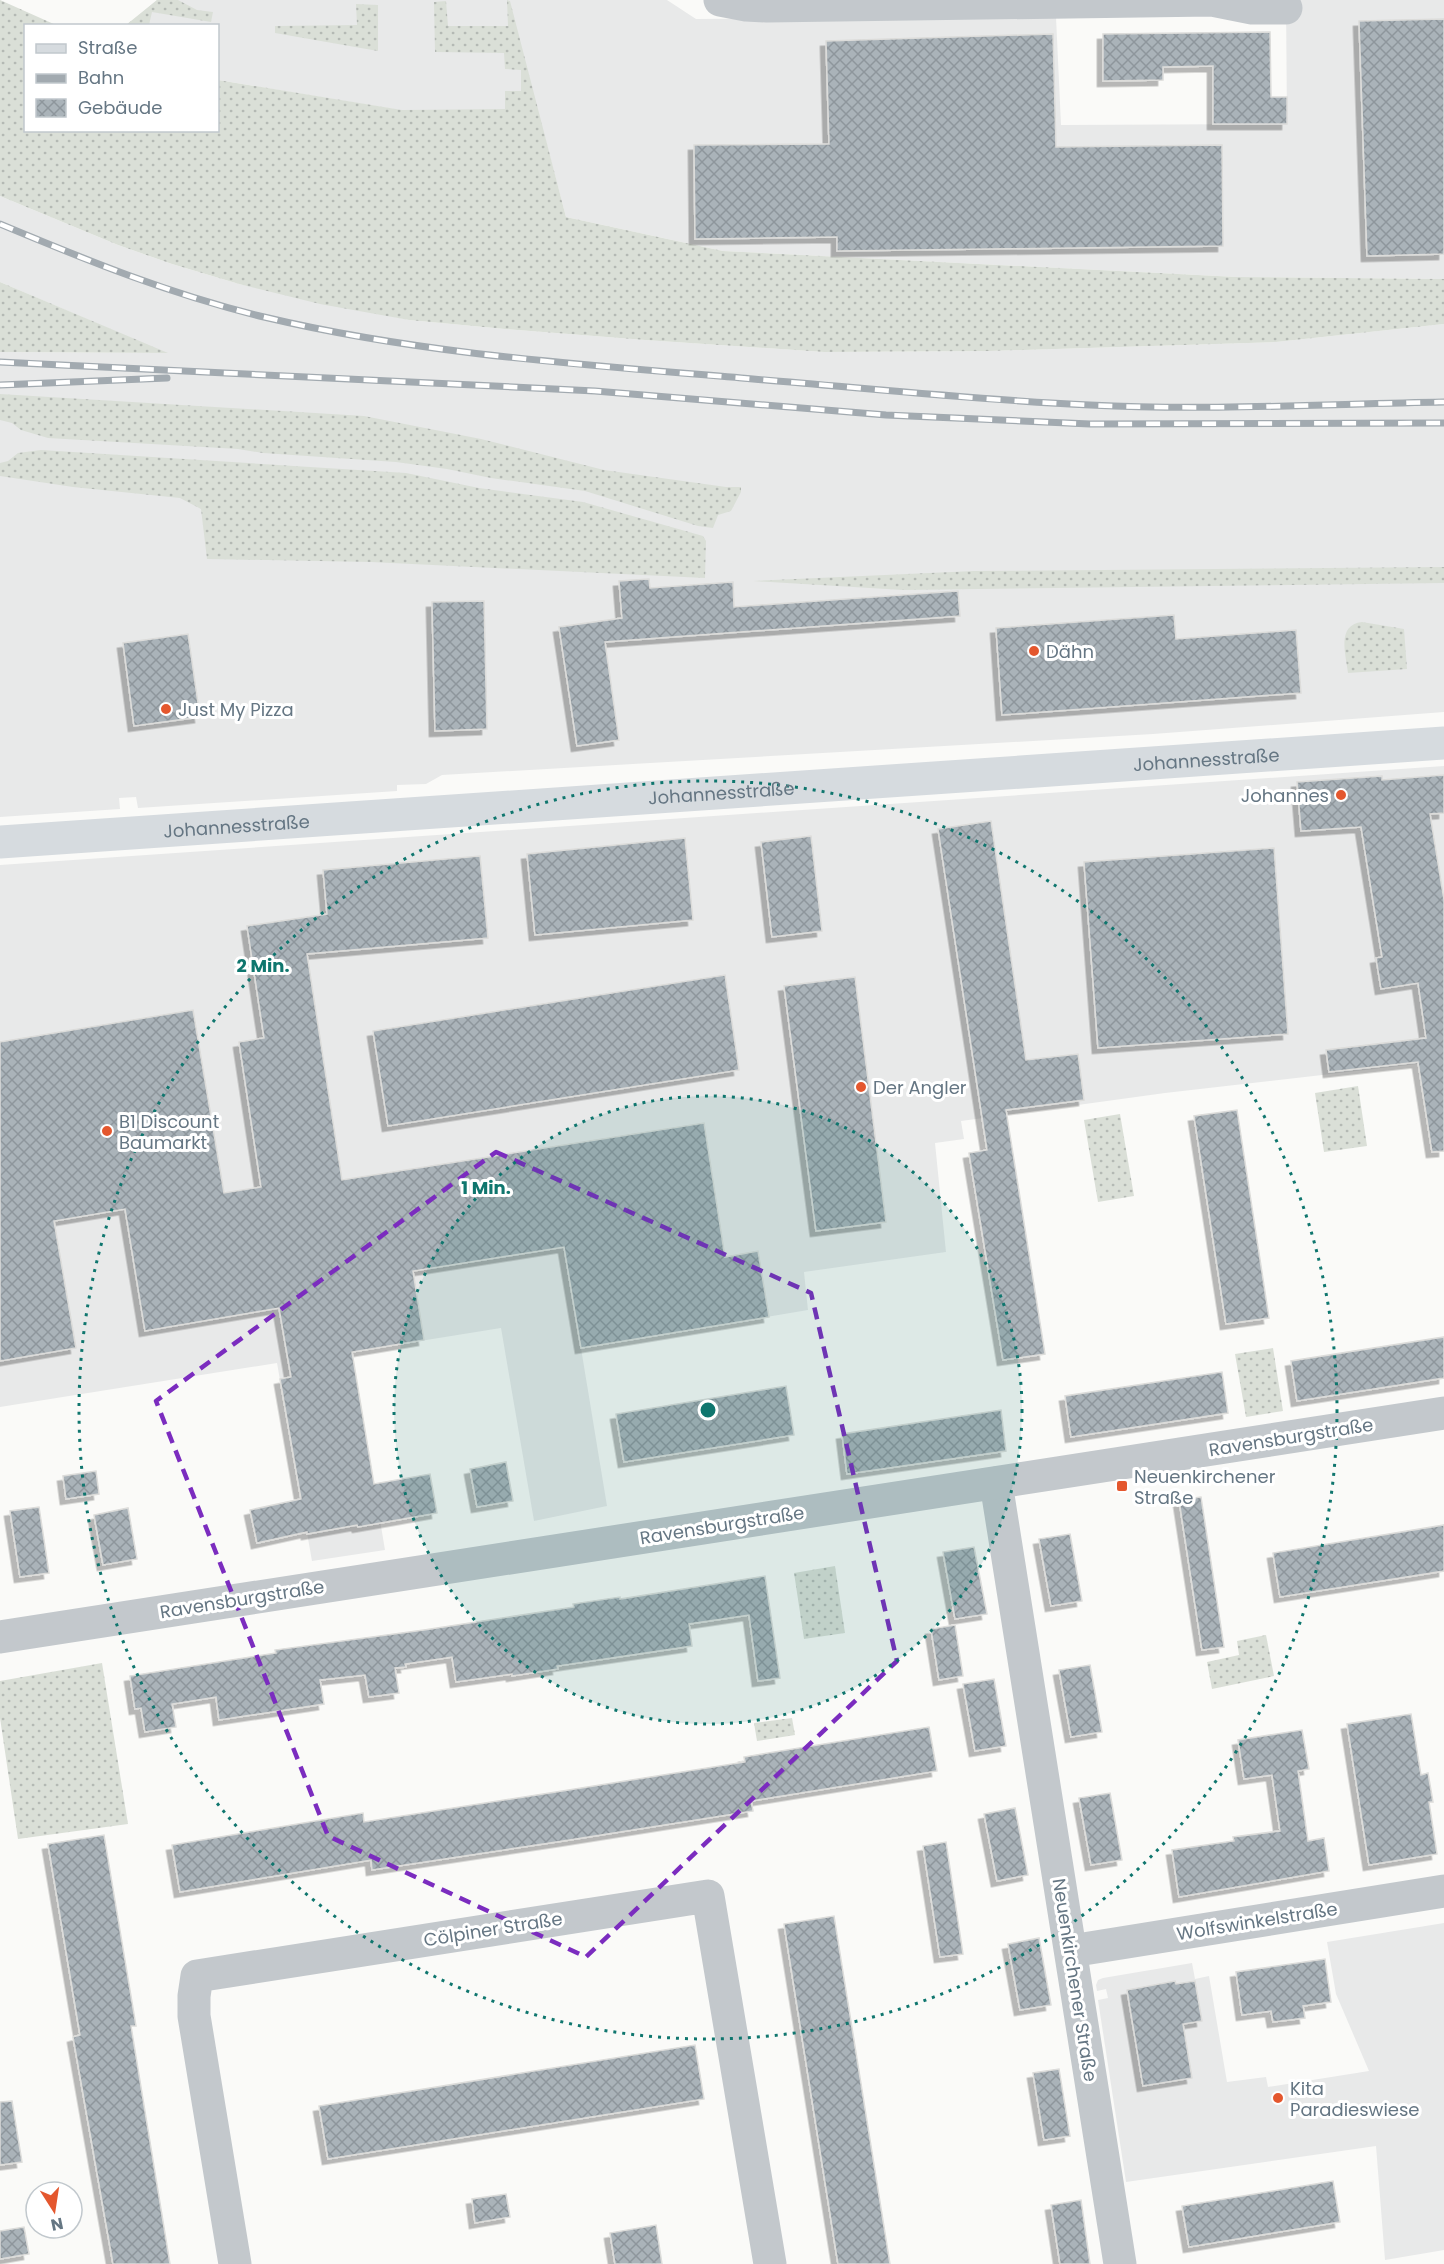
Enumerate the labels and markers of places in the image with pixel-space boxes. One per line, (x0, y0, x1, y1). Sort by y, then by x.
place label: Dähn (1046, 639, 1094, 664)
marker: Dähn (1027, 644, 1041, 658)
place label: Just My Pizza (178, 697, 294, 722)
marker: Just My Pizza (159, 702, 173, 716)
place label: Johannes (1241, 783, 1329, 808)
marker: Johannes (1334, 788, 1348, 802)
place label: Der Angler (873, 1075, 967, 1100)
marker: Der Angler (854, 1080, 868, 1094)
place label: B1 Discount Baumarkt (119, 1109, 219, 1155)
marker: B1 Discount Baumarkt (100, 1124, 114, 1138)
centre of rings (698, 1400, 718, 1420)
place label: Neuenkirchener Straße (1134, 1464, 1276, 1510)
marker: Neuenkirchener Straße (1115, 1479, 1129, 1493)
place label: Kita Paradieswiese (1290, 2076, 1420, 2122)
marker: Kita Paradieswiese (1271, 2091, 1285, 2105)

